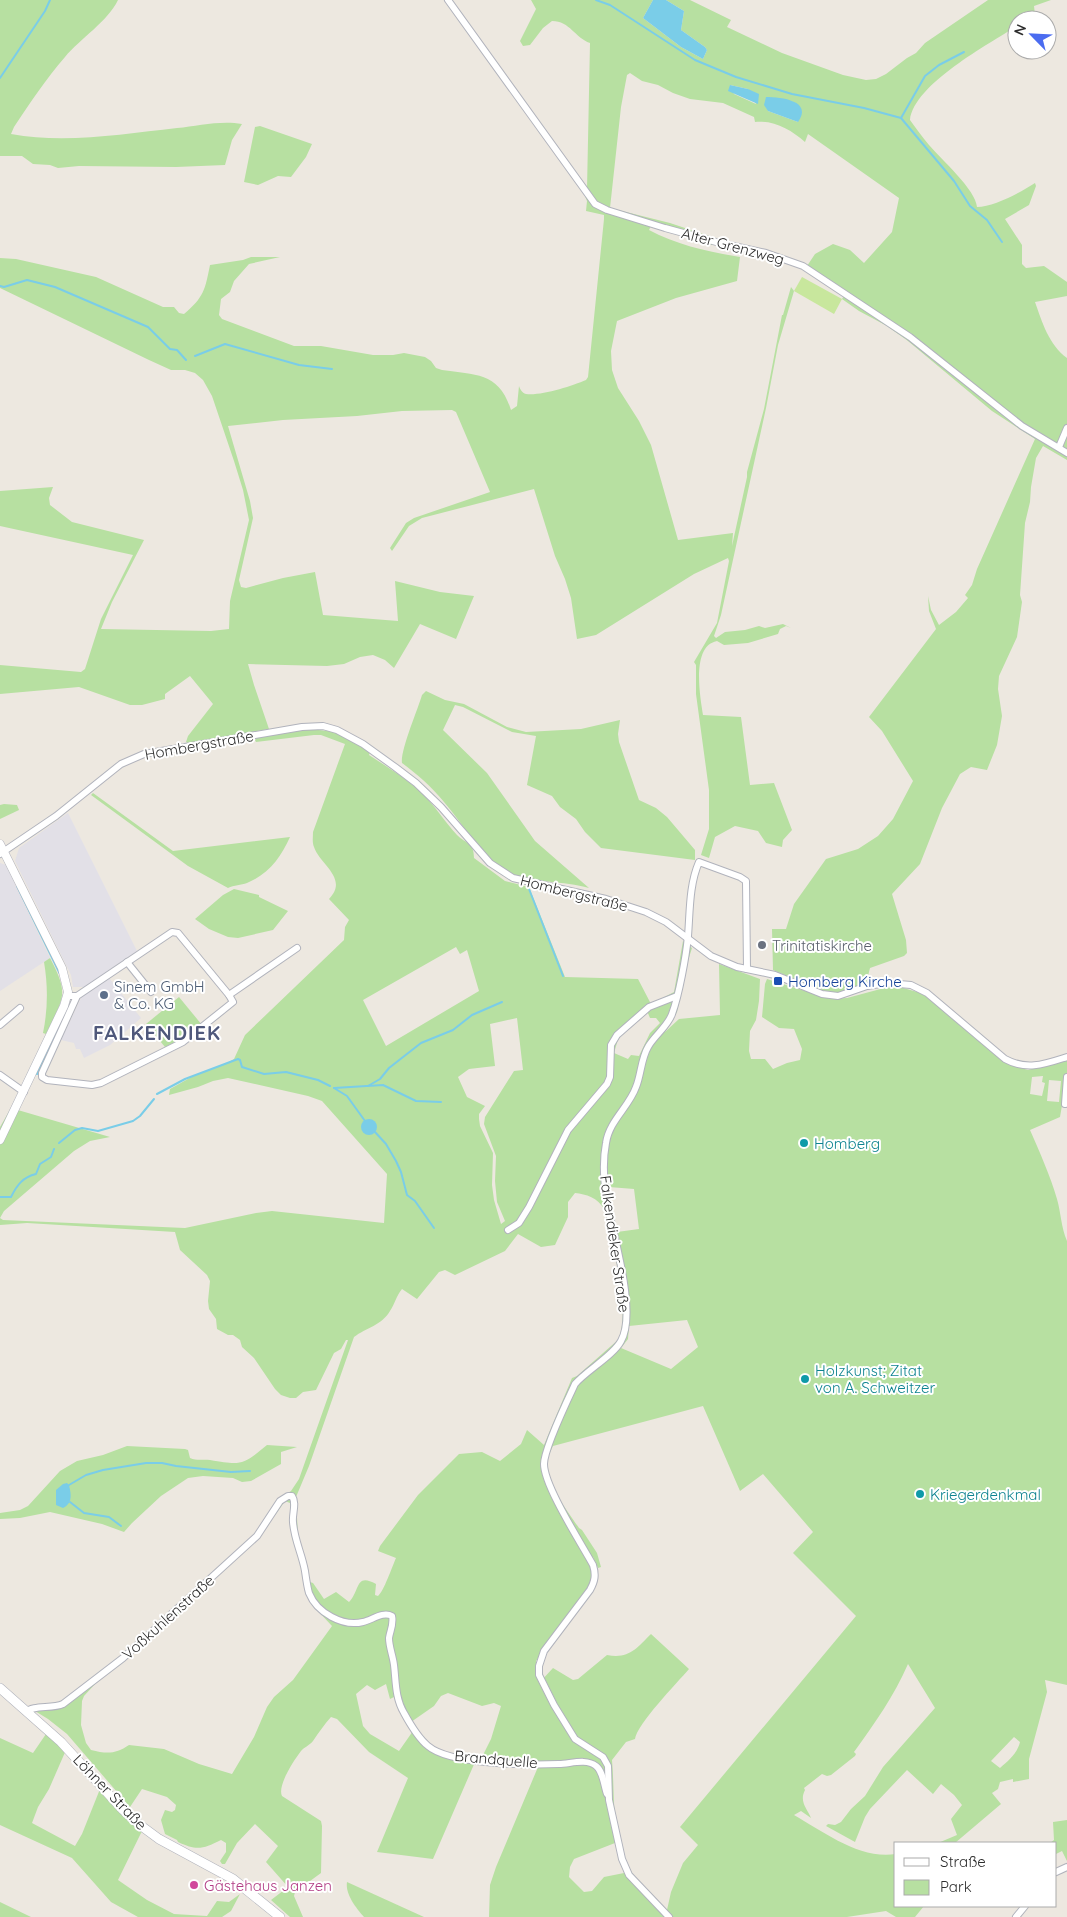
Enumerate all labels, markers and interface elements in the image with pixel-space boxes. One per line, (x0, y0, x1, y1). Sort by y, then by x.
north arrow (1007, 10, 1057, 60)
text: N (1010, 21, 1030, 38)
street label: Alter Grenzweg (679, 223, 787, 269)
street label: Hombergstraße (143, 726, 255, 764)
street label: Hombergstraße (518, 870, 630, 916)
place label: Trinitatiskirche (772, 936, 872, 955)
marker: Trinitatiskirche (756, 939, 768, 951)
place label: Homberg Kirche (788, 972, 902, 991)
marker: Homberg Kirche (772, 975, 784, 987)
place label: Sinem GmbH & Co. KG (114, 977, 205, 1013)
marker: Sinem GmbH & Co. KG (98, 989, 110, 1001)
district label: FALKENDIEK (93, 1020, 221, 1045)
place label: Homberg (814, 1134, 880, 1153)
marker: Homberg (798, 1137, 810, 1149)
street label: Falkendieker Straße (596, 1174, 634, 1314)
place label: Holzkunst; Zitat von A. Schweitzer (815, 1361, 935, 1397)
marker: Holzkunst; Zitat von A. Schweitzer (799, 1373, 811, 1385)
place label: Kriegerdenkmal (930, 1485, 1041, 1504)
marker: Kriegerdenkmal (914, 1488, 926, 1500)
street label: Voßkuhlenstraße (118, 1571, 218, 1663)
street label: Brandquelle (454, 1746, 538, 1772)
street label: Löhner Straße (69, 1750, 151, 1834)
legend (894, 1842, 1057, 1907)
text: Straße (940, 1852, 986, 1871)
place label: Gästehaus Janzen (204, 1876, 332, 1895)
text: Park (940, 1877, 972, 1896)
marker: Gästehaus Janzen (188, 1879, 200, 1891)

